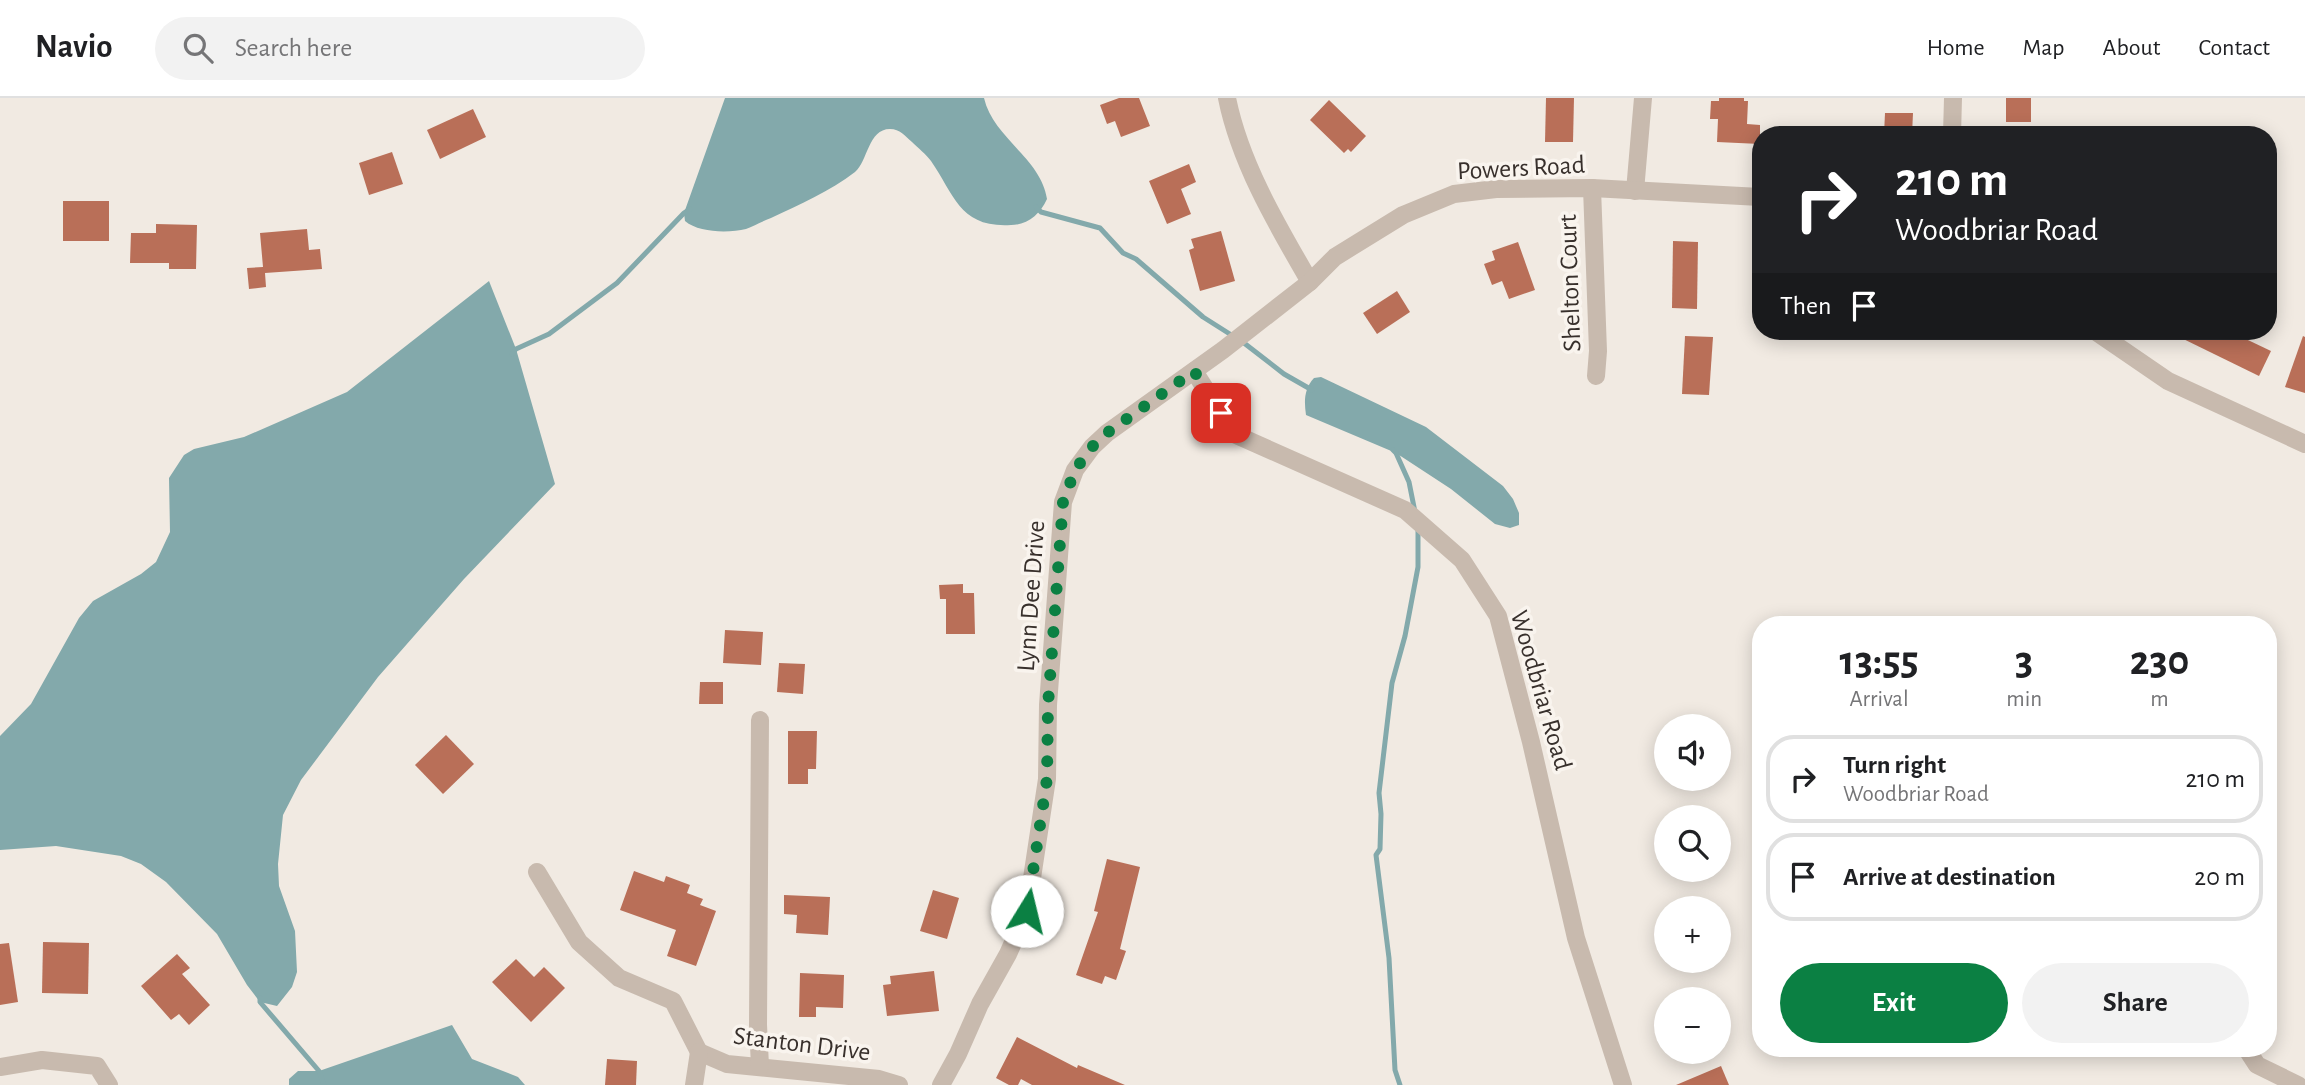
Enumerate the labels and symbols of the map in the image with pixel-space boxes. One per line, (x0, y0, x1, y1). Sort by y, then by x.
street label: Powers Road (1456, 152, 1586, 184)
street label: Shelton Court (1555, 214, 1585, 352)
pin (1191, 383, 1251, 443)
street label: Lynn Dee Drive (1013, 520, 1049, 672)
street label: Woodbriar Road (1506, 607, 1576, 773)
position arrow (990, 874, 1064, 948)
street label: Stanton Drive (732, 1023, 872, 1065)

